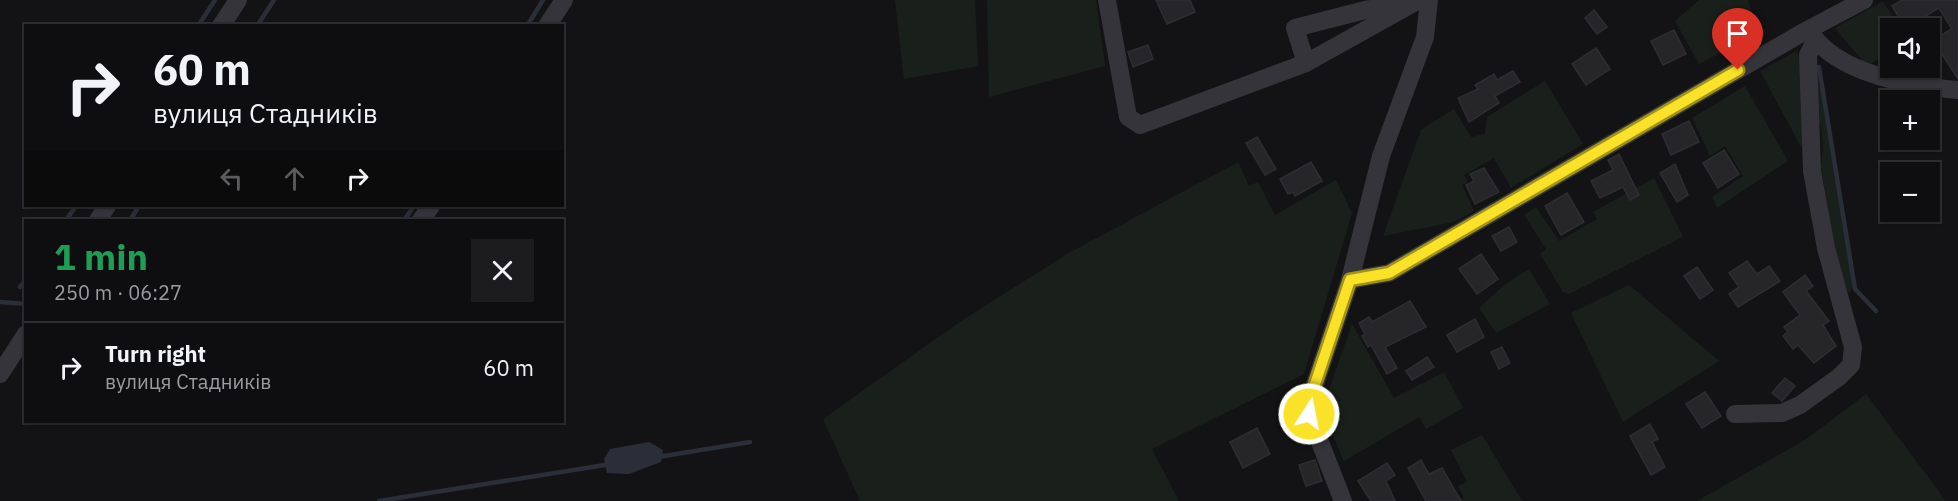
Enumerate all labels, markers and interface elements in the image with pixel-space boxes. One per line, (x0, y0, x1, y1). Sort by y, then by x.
pin (1712, 8, 1763, 70)
icon: arrive (1721, 17, 1754, 50)
map controls (1880, 18, 1940, 222)
button: sound (1880, 18, 1940, 78)
text: 60 m (153, 42, 251, 97)
icon: right (54, 48, 132, 126)
button: + (1880, 90, 1940, 150)
text: вулиця Стадників (153, 95, 378, 130)
icon: left (215, 162, 248, 195)
icon: ahead (278, 162, 311, 195)
icon: right (341, 162, 374, 195)
button: − (1880, 162, 1940, 222)
text: 1 min (54, 233, 148, 280)
button: close (471, 239, 534, 302)
text: 250 m · 06:27 (54, 279, 182, 306)
text: Turn right (105, 339, 206, 368)
icon: right (54, 351, 87, 384)
text: 60 m (483, 353, 534, 382)
text: вулиця Стадників (105, 368, 272, 395)
position arrow (1277, 382, 1341, 446)

